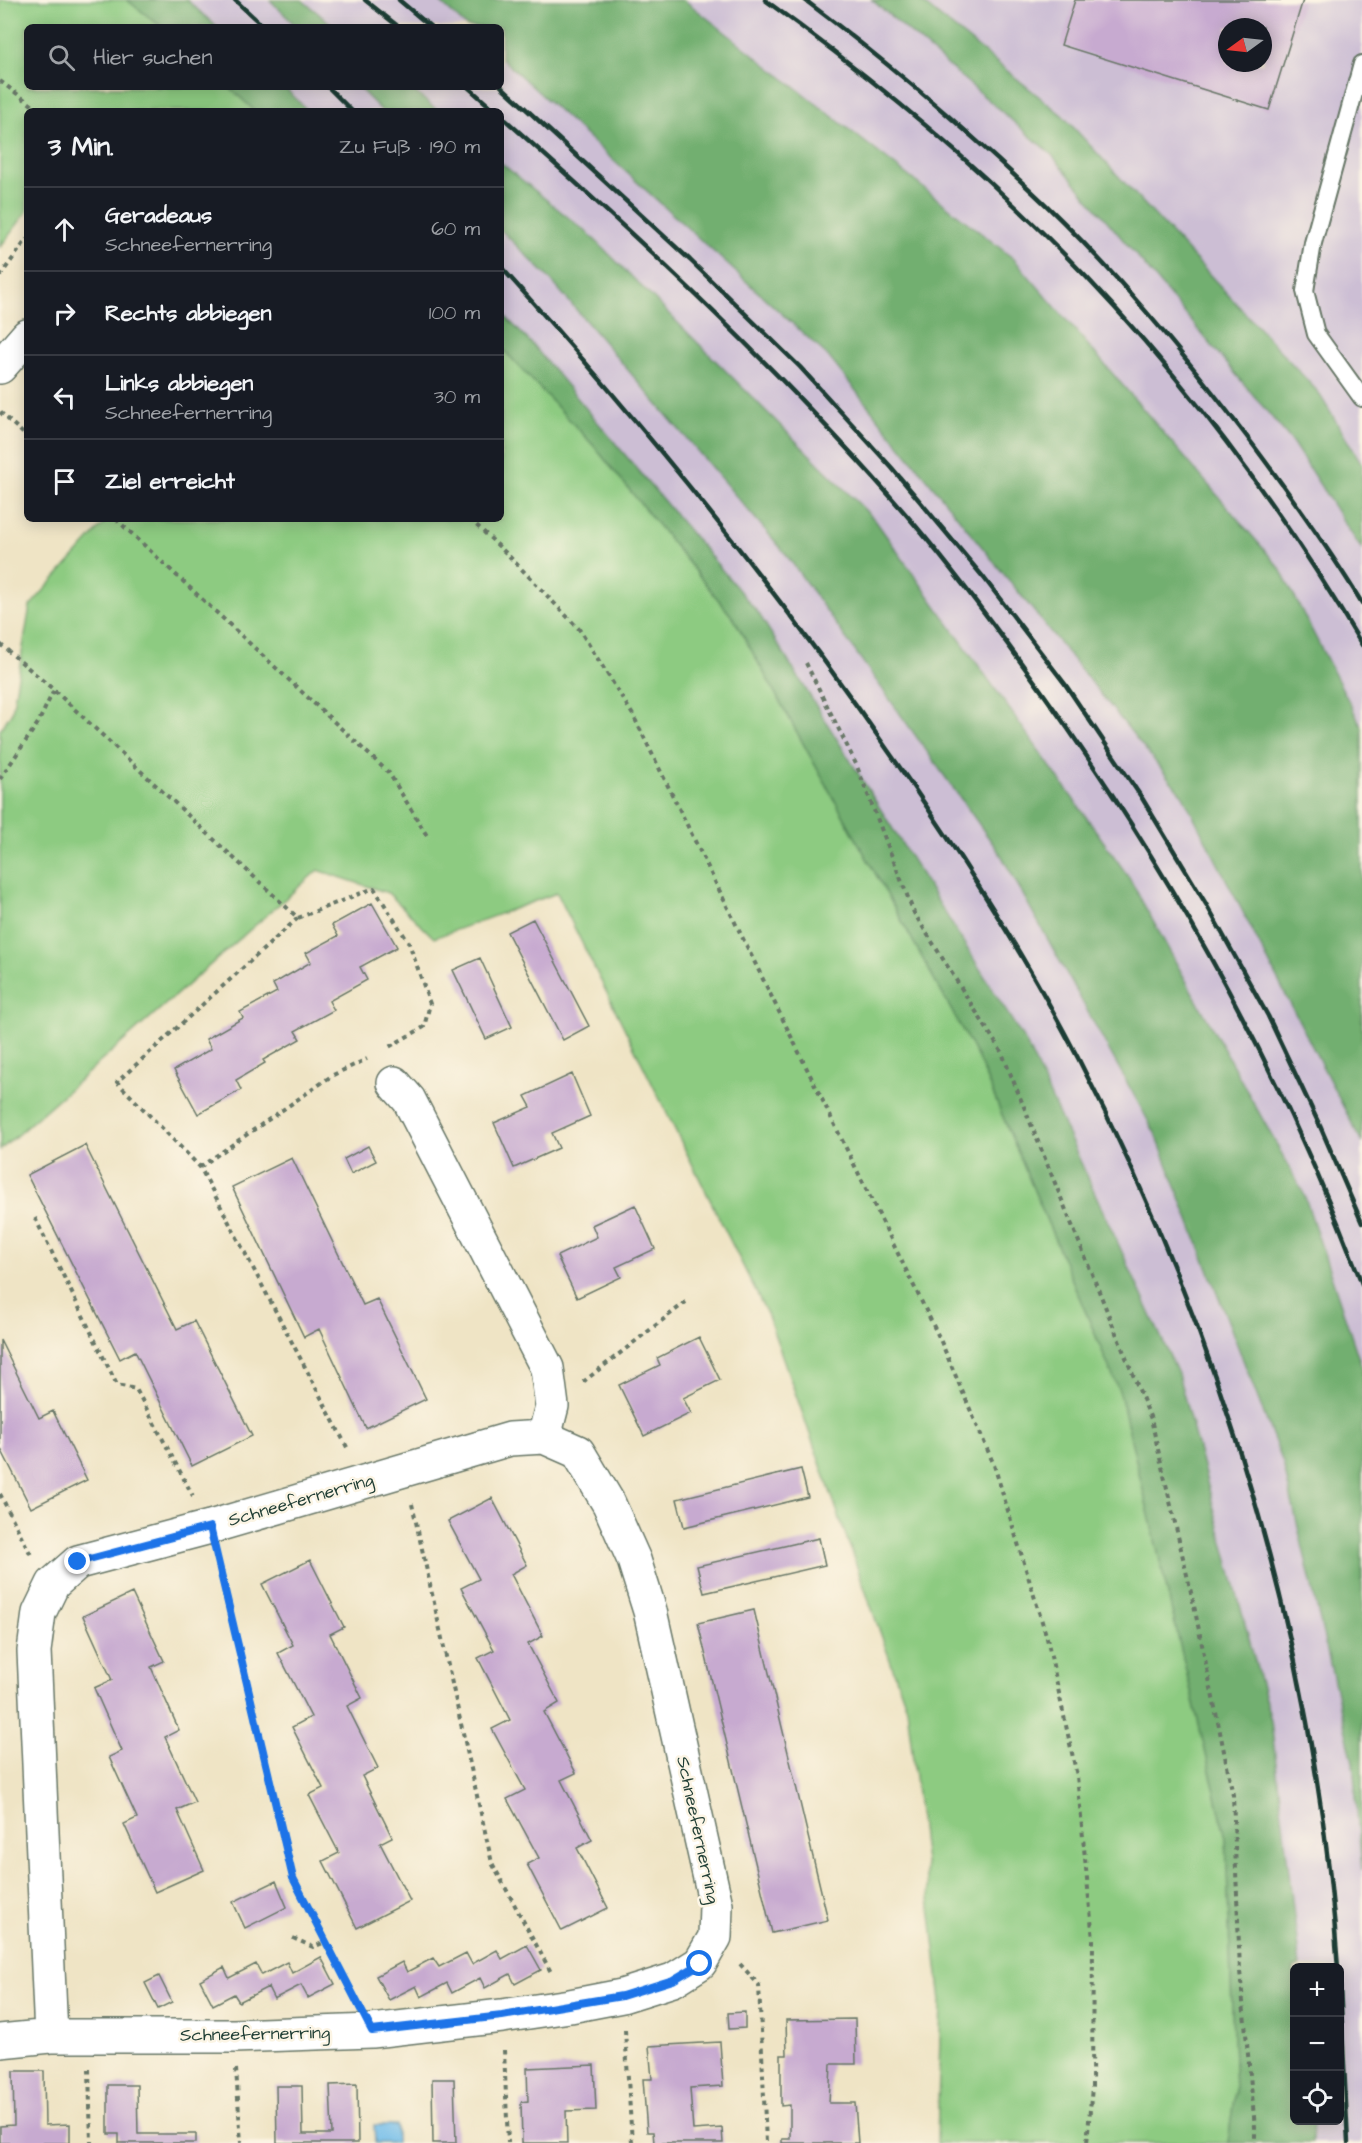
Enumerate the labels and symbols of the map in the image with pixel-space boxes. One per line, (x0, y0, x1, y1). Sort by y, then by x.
north arrow (1218, 18, 1272, 72)
street label: Schneefernerring (225, 1467, 377, 1534)
route end (64, 1548, 90, 1574)
street label: Schneefernerring (669, 1754, 726, 1906)
route start (686, 1950, 712, 1976)
street label: Schneefernerring (180, 2020, 330, 2049)

